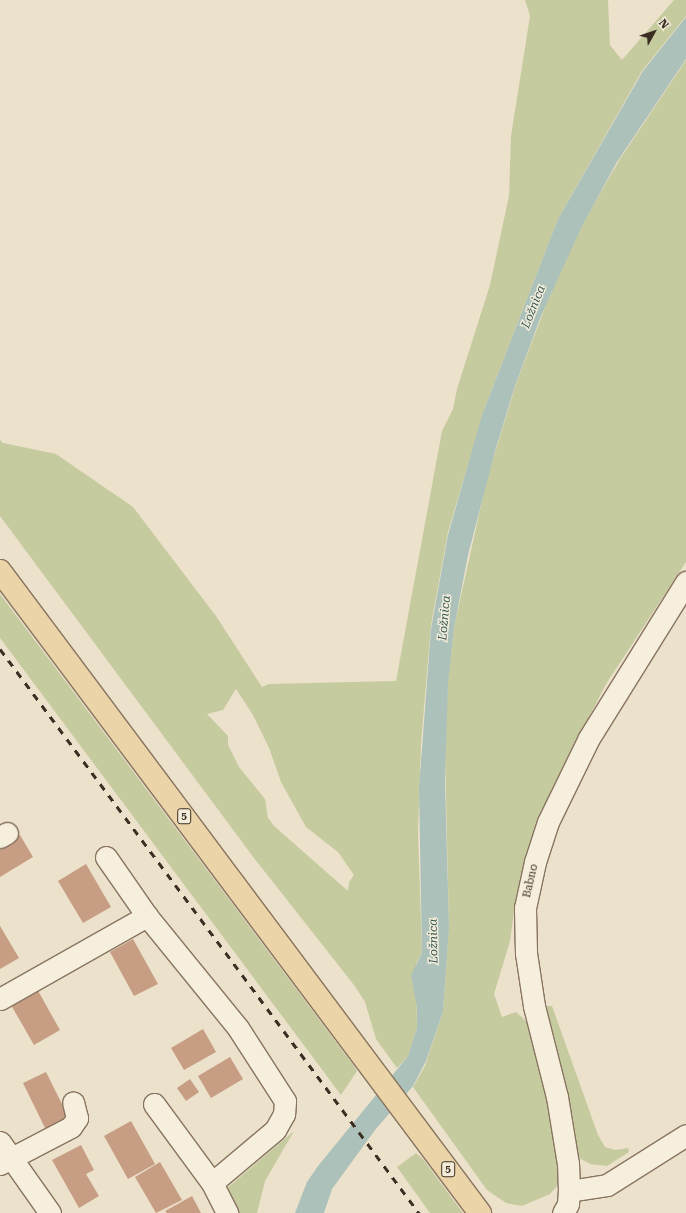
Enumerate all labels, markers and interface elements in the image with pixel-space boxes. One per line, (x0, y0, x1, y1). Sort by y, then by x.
north arrow (634, 12, 674, 52)
text: N (656, 17, 671, 31)
water label: Ložnica (519, 283, 549, 331)
water label: Ložnica (436, 595, 454, 641)
road number: 5 (177, 808, 191, 824)
street label: Babno (521, 863, 541, 899)
water label: Ložnica (426, 918, 442, 964)
road number: 5 (441, 1161, 455, 1177)

